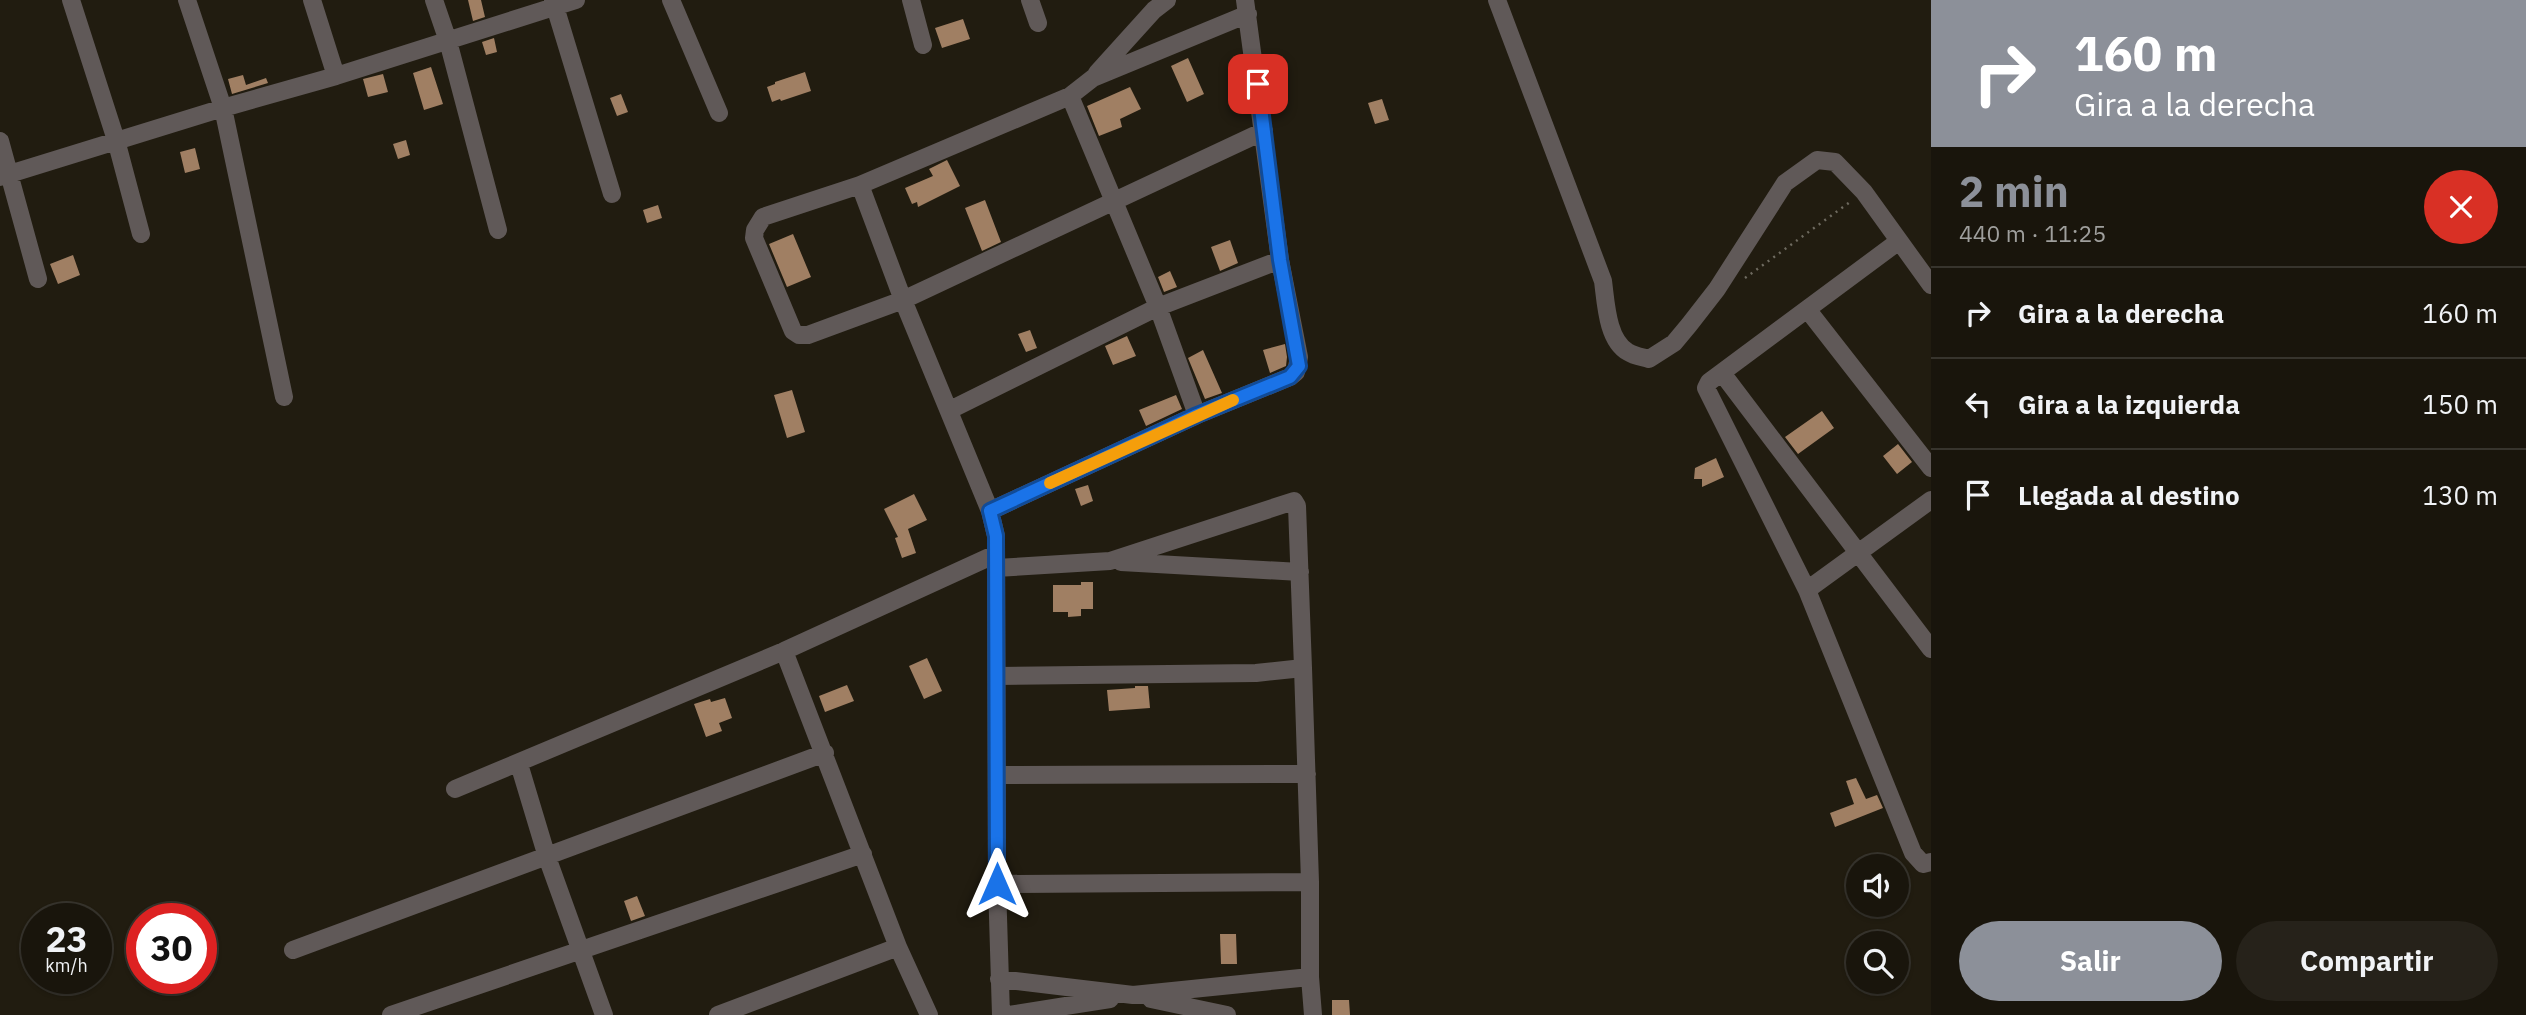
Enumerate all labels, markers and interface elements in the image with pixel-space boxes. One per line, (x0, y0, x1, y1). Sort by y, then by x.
text: 160 m (2074, 21, 2218, 84)
icon: right (1959, 28, 2050, 119)
pin (1228, 54, 1288, 114)
icon: arrive (1239, 65, 1277, 103)
text: Gira a la derecha (2074, 83, 2315, 125)
text: 2 min (1959, 164, 2069, 219)
button: close (2424, 170, 2498, 244)
text: 440 m · 11:25 (1959, 218, 2106, 248)
icon: right (1959, 294, 1997, 332)
text: Gira a la derecha (2018, 296, 2224, 330)
text: 160 m (2422, 296, 2498, 330)
icon: left (1959, 385, 1997, 423)
text: Gira a la izquierda (2018, 387, 2240, 421)
text: 150 m (2422, 387, 2498, 421)
icon: arrive (1959, 476, 1997, 514)
text: Llegada al destino (2018, 478, 2240, 512)
text: 130 m (2422, 478, 2498, 512)
position arrow (960, 847, 1034, 921)
map controls (1846, 854, 1909, 994)
button: sound (1846, 854, 1909, 917)
speed limit sign: 30 (126, 903, 217, 994)
text: 23 (45, 916, 88, 962)
button: Salir (1959, 921, 2222, 1001)
button: Compartir (2236, 921, 2498, 1001)
button: search (1846, 931, 1909, 994)
text: km/h (45, 954, 88, 977)

